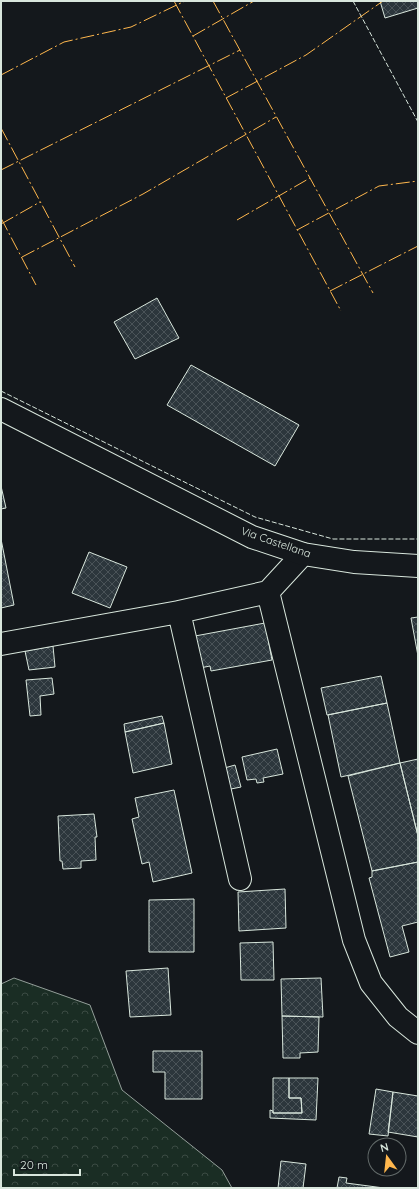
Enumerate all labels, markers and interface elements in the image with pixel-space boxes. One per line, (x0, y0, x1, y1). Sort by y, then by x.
street label: Via Castellana (239, 523, 313, 561)
north arrow (367, 1137, 407, 1177)
text: N (379, 1140, 390, 1155)
scale bar (14, 1151, 80, 1177)
text: 20 m (20, 1157, 48, 1172)

